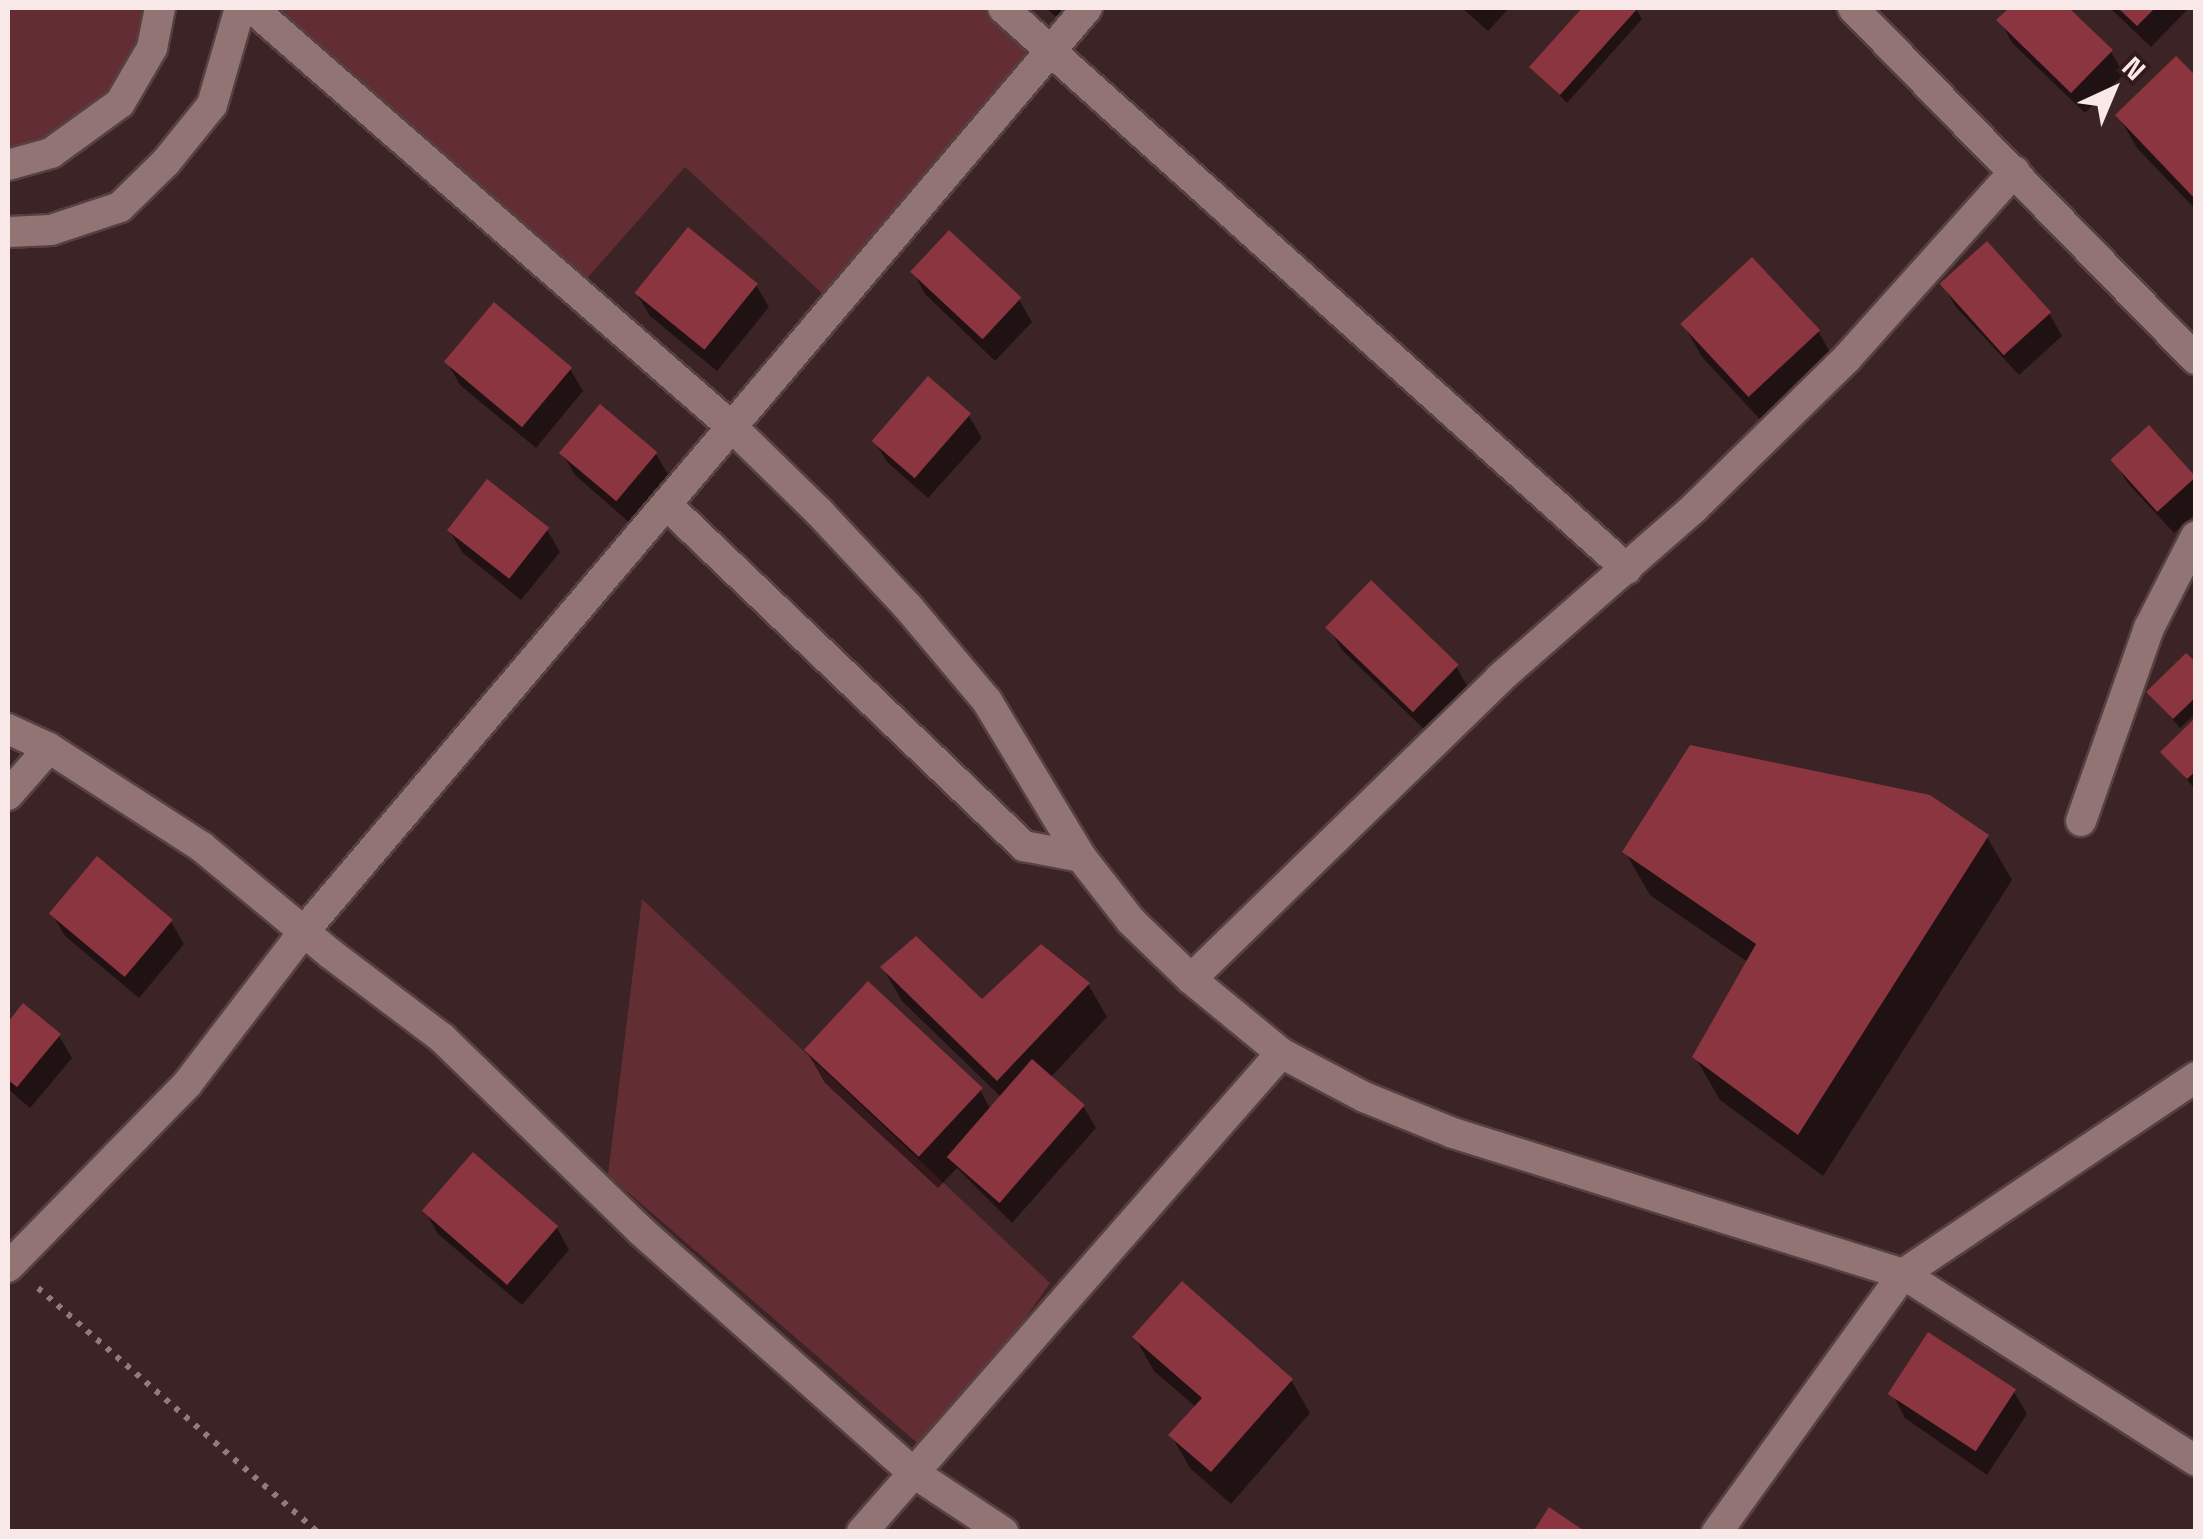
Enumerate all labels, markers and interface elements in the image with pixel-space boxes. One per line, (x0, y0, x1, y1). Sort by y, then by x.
north arrow (2063, 40, 2163, 140)
text: N (2115, 49, 2153, 88)

